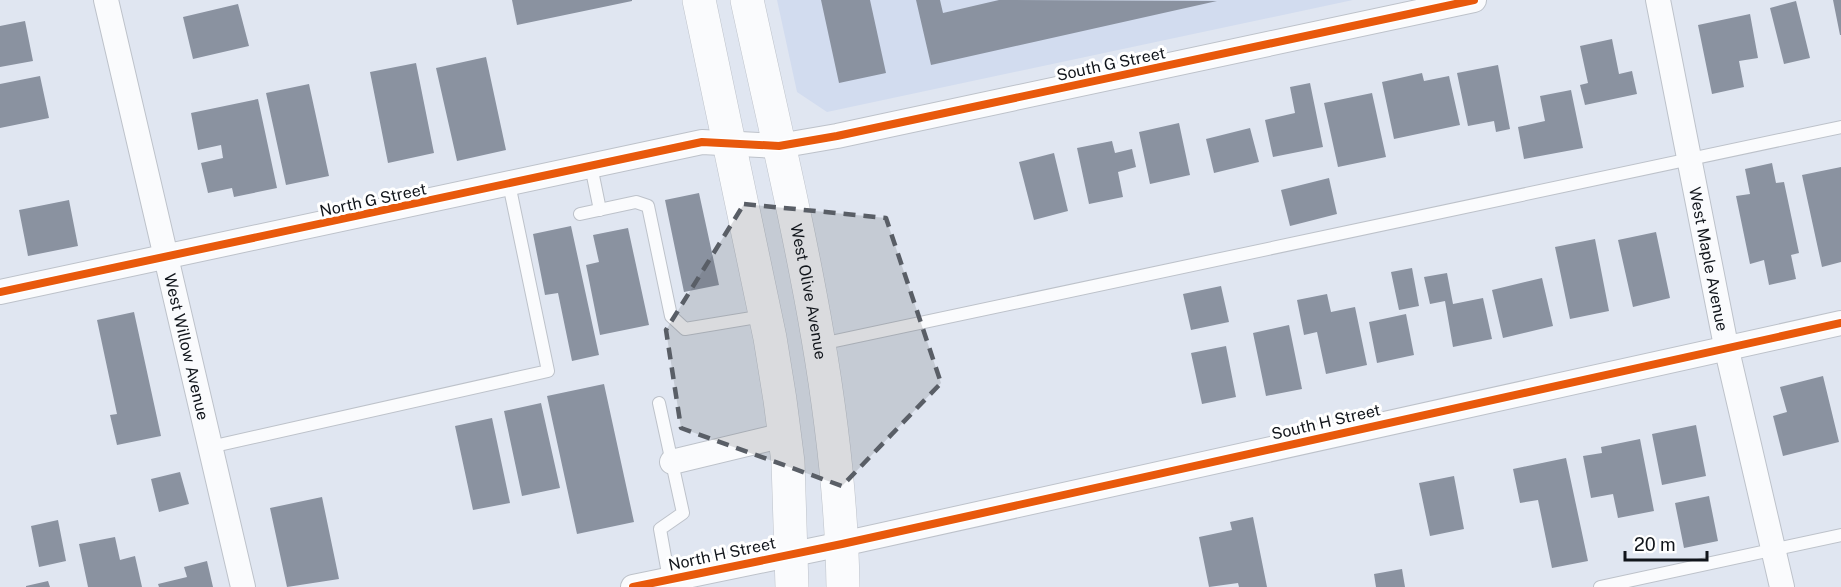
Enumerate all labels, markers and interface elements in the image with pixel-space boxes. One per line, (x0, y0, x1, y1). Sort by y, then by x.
street label: South G Street (1055, 43, 1167, 85)
street label: North G Street (318, 179, 428, 221)
street label: West Maple Avenue (1685, 185, 1732, 333)
street label: West Olive Avenue (787, 222, 831, 361)
street label: West Willow Avenue (161, 272, 213, 422)
street label: South H Street (1270, 400, 1382, 444)
scale bar (1625, 524, 1708, 562)
street label: North H Street (667, 533, 777, 575)
text: 20 m (1634, 534, 1676, 555)

